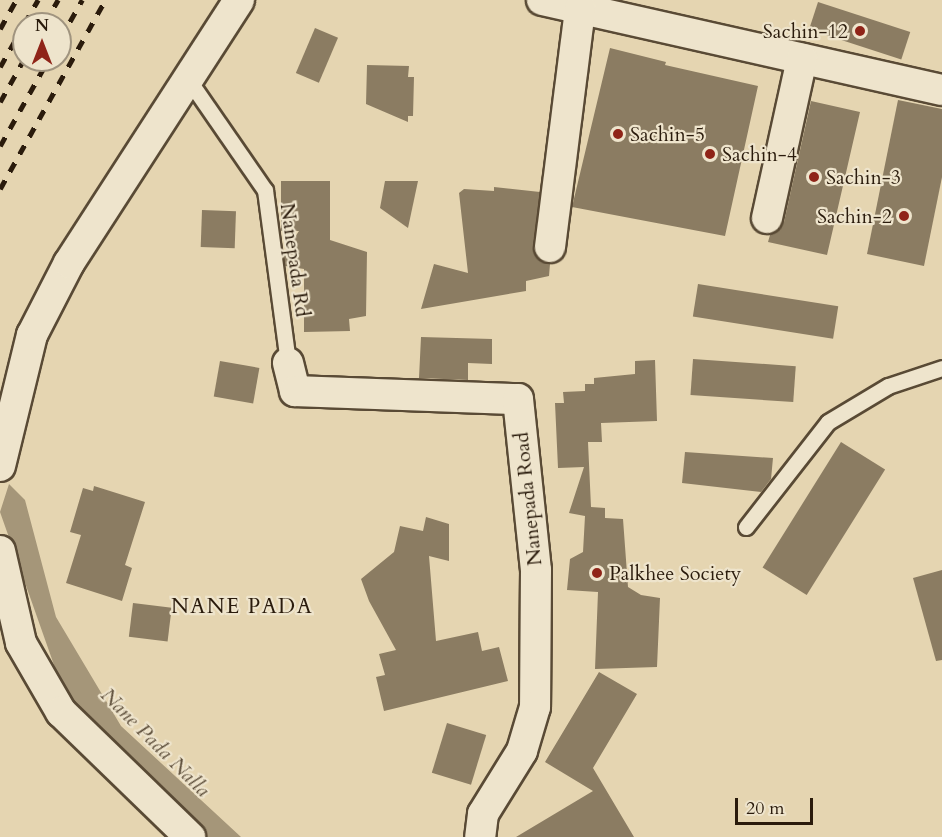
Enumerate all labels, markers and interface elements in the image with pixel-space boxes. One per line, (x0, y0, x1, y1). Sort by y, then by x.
north arrow (12, 12, 72, 72)
text: N (35, 15, 49, 37)
place label: Sachin-12 (763, 19, 848, 43)
marker: Sachin-12 (853, 24, 867, 38)
place label: Sachin-5 (630, 122, 705, 146)
marker: Sachin-5 (611, 127, 625, 141)
place label: Sachin-4 (722, 142, 797, 166)
marker: Sachin-4 (703, 147, 717, 161)
place label: Sachin-3 (826, 165, 901, 189)
marker: Sachin-3 (807, 170, 821, 184)
street label: Nanepada Rd (275, 202, 315, 318)
place label: Sachin-2 (817, 204, 892, 228)
marker: Sachin-2 (897, 209, 911, 223)
street label: Nanepada Road (509, 431, 547, 567)
place label: Palkhee Society (609, 561, 741, 585)
marker: Palkhee Society (590, 566, 604, 580)
district label: NANE PADA (171, 594, 313, 620)
water label: Nane Pada Nalla (95, 683, 215, 803)
scale bar (738, 786, 816, 824)
text: 20 m (746, 796, 785, 821)

